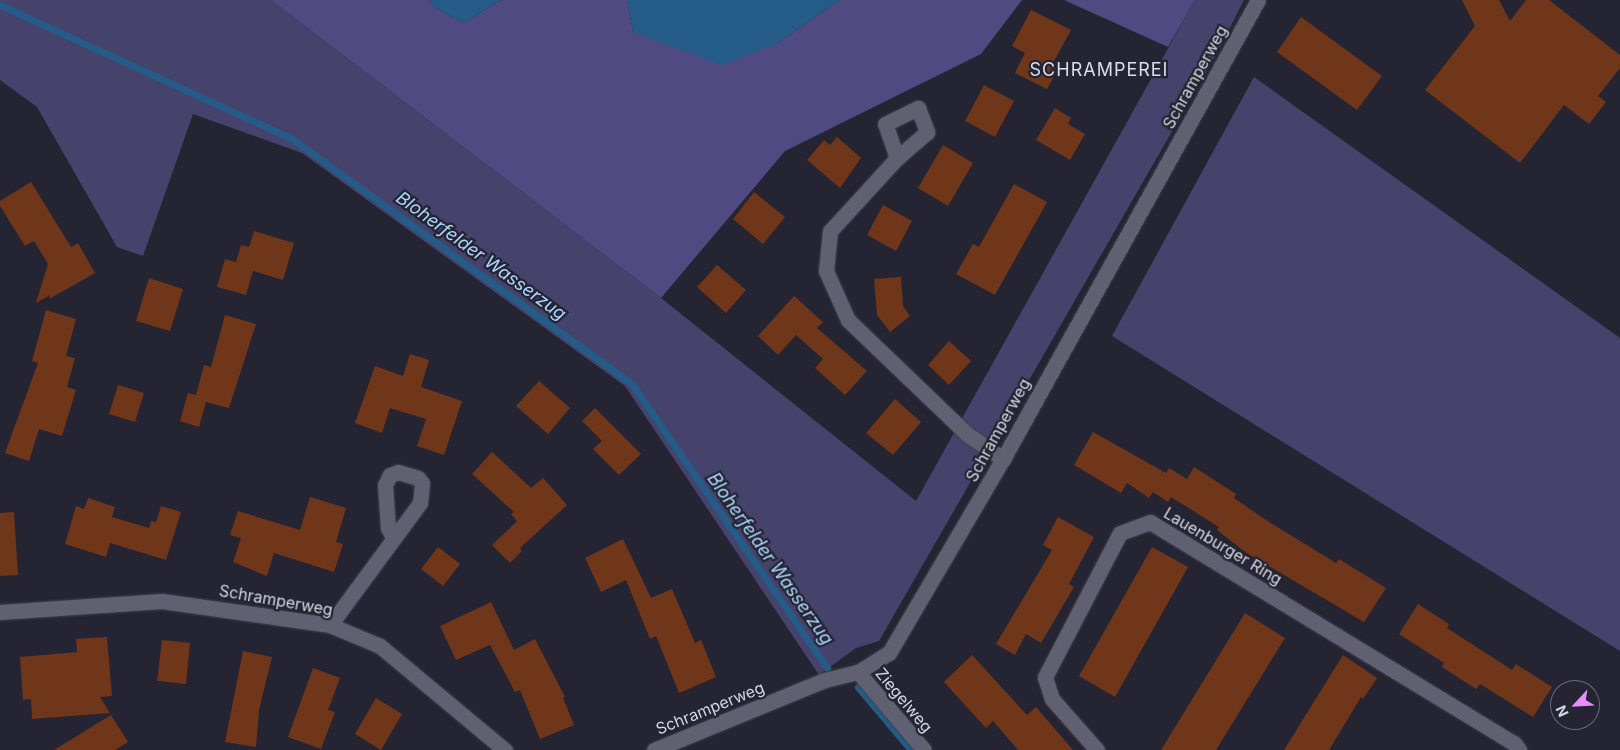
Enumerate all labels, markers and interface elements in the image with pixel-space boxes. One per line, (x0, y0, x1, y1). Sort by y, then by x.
street label: Schramperweg (1159, 22, 1231, 132)
district label: SCHRAMPEREI (1028, 59, 1170, 81)
water label: Bloherfelder Wasserzug (392, 187, 570, 325)
street label: Schramperweg (962, 375, 1034, 485)
water label: Bloherfelder Wasserzug (702, 469, 838, 649)
street label: Lauenburger Ring (1160, 503, 1286, 589)
street label: Schramperweg (218, 581, 334, 619)
street label: Ziegelweg (872, 664, 936, 736)
street label: Schramperweg (653, 678, 767, 738)
north arrow (1550, 680, 1600, 730)
text: N (1552, 703, 1572, 720)

